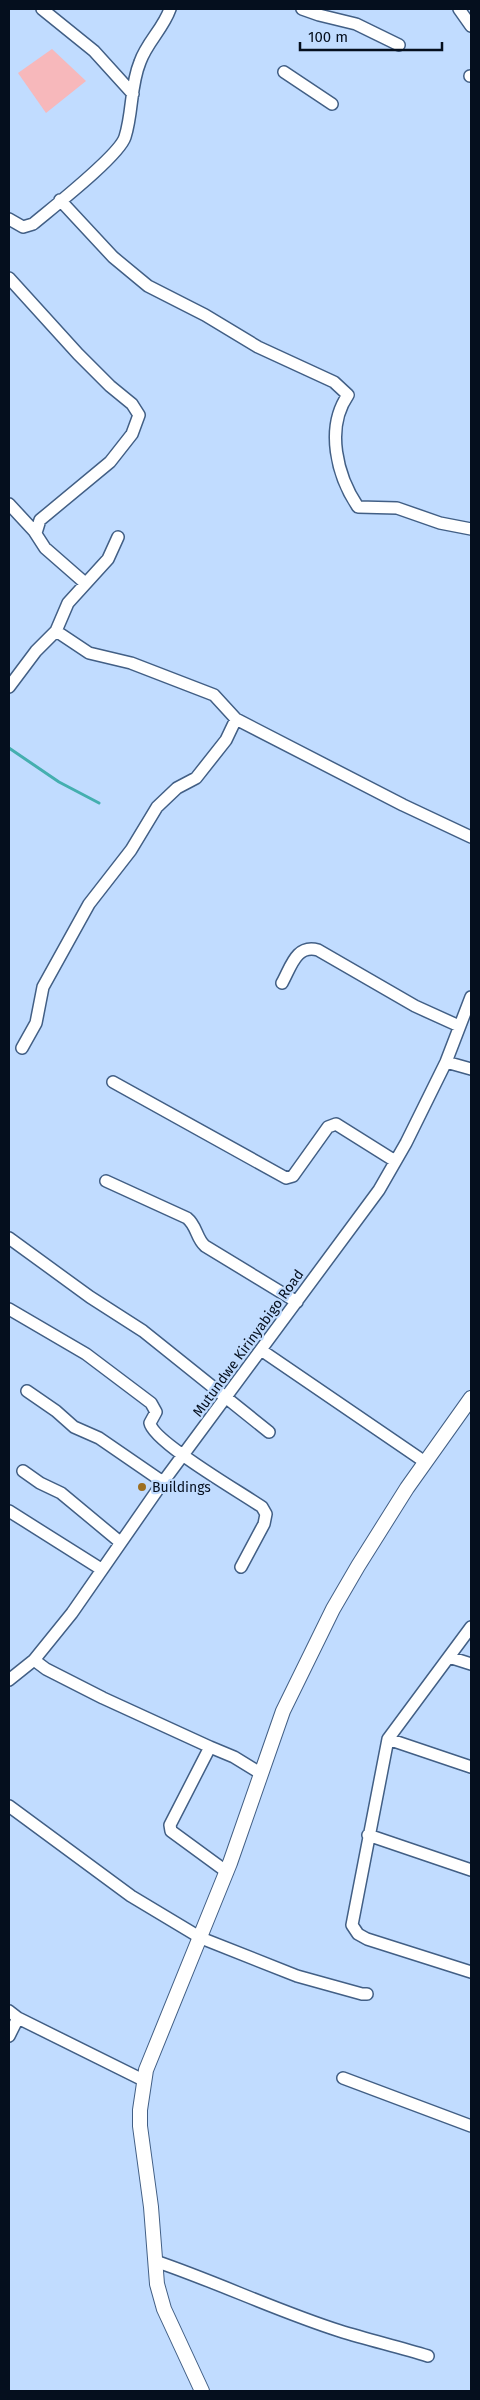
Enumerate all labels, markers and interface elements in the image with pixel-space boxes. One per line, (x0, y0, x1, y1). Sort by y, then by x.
scale bar (300, 20, 442, 52)
text: 100 m (308, 28, 348, 46)
street label: Mutundwe Kirinyabigo Road (189, 1266, 307, 1420)
place label: Buildings (152, 1479, 211, 1496)
marker: Buildings (136, 1481, 148, 1493)

